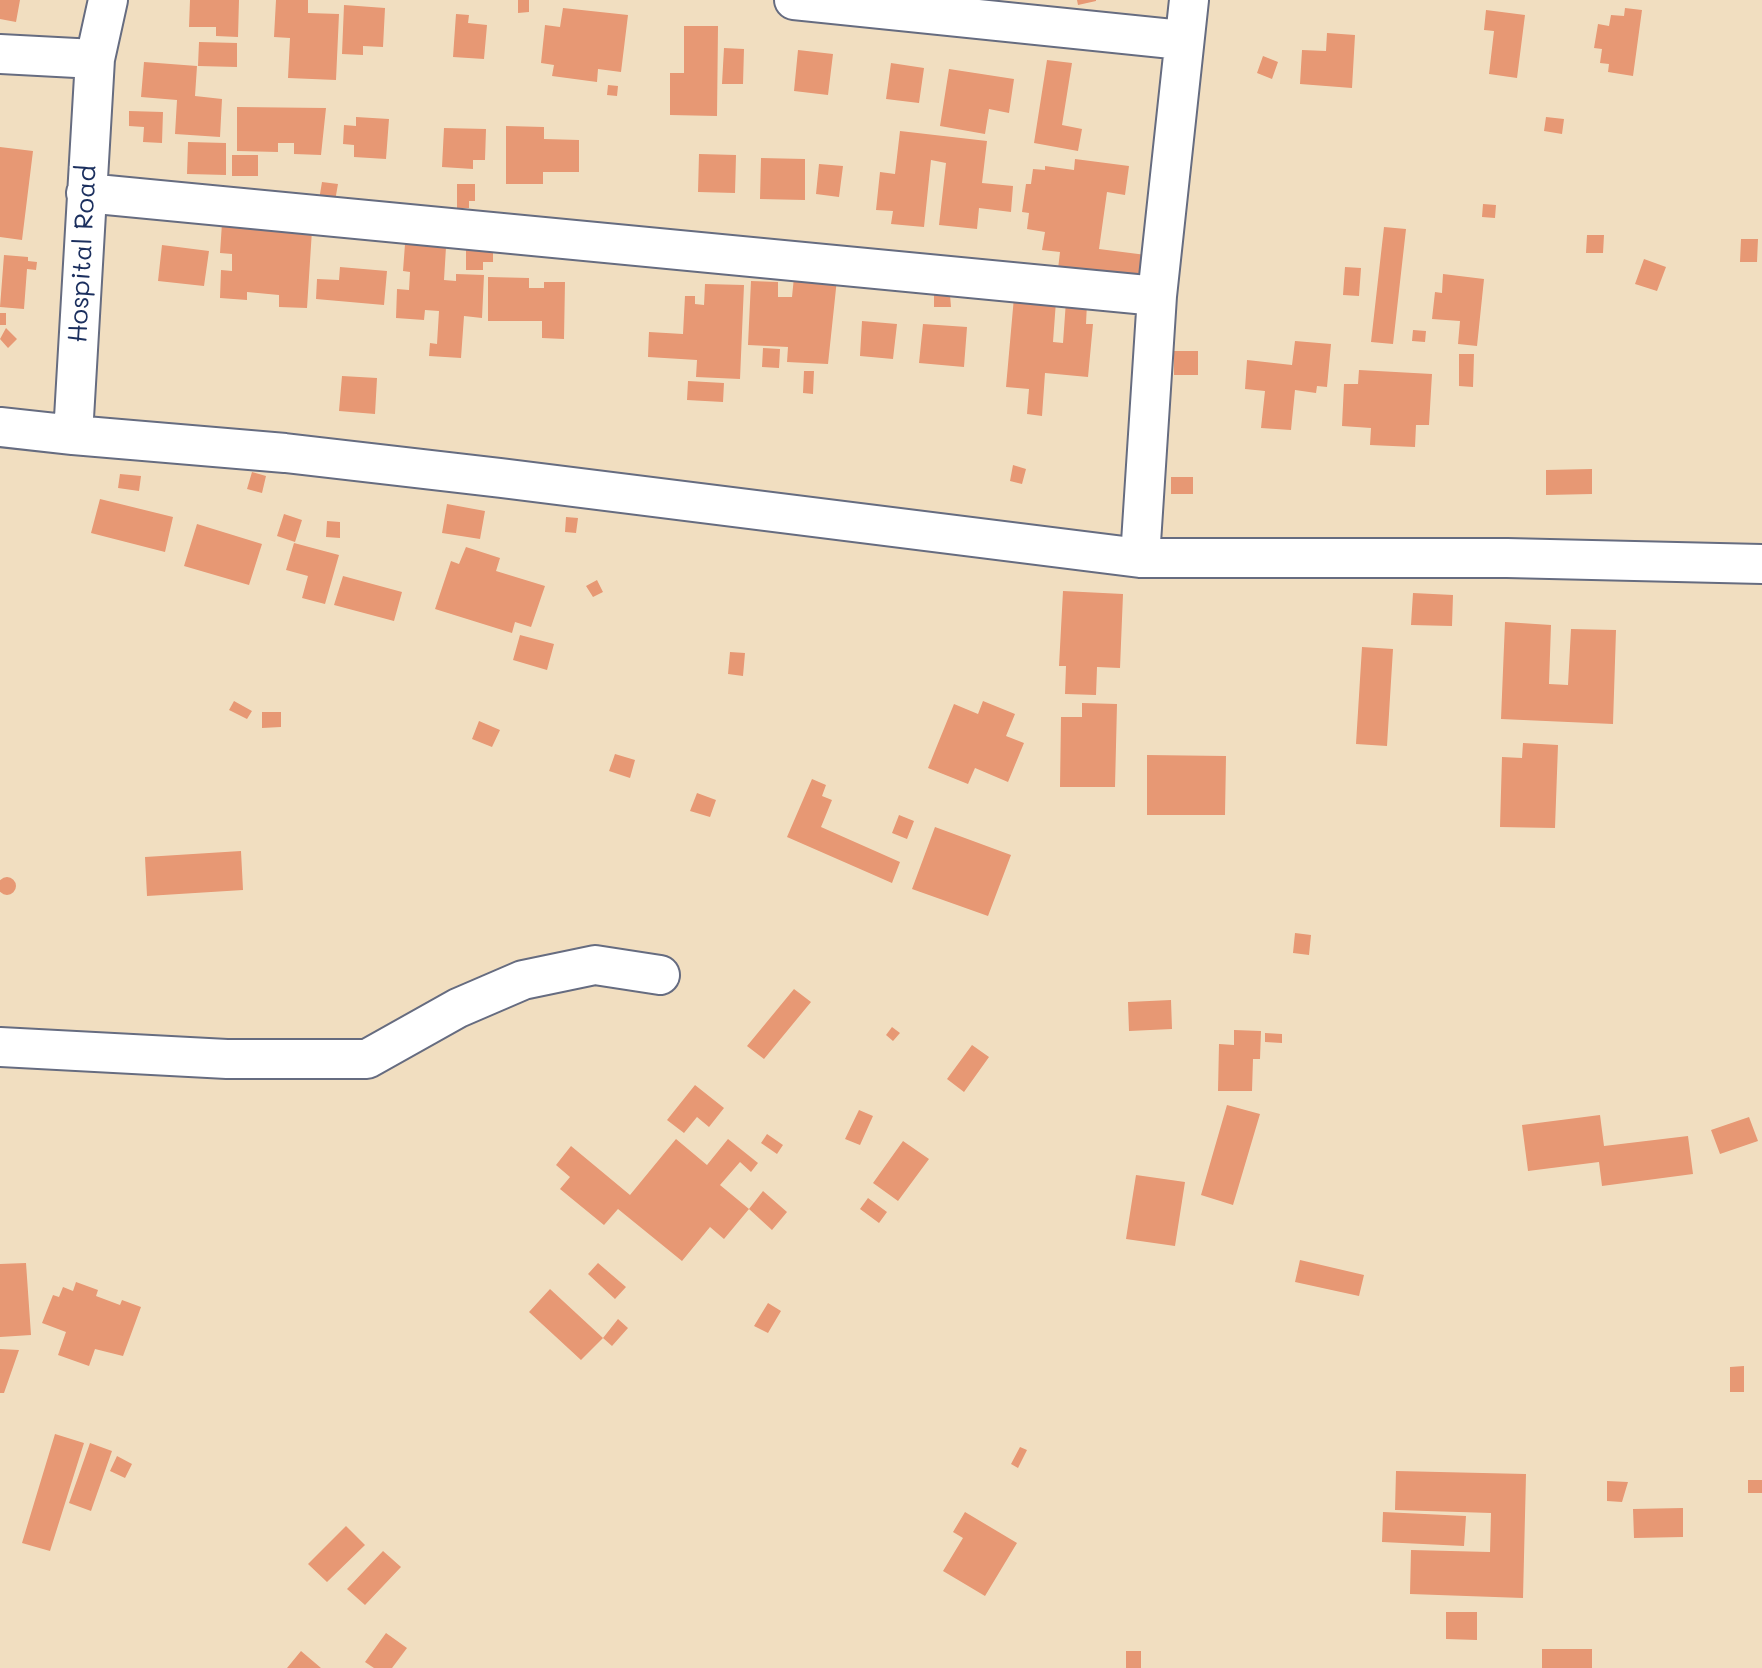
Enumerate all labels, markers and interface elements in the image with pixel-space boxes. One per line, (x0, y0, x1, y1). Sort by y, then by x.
street label: Hospital Road (63, 164, 103, 344)

